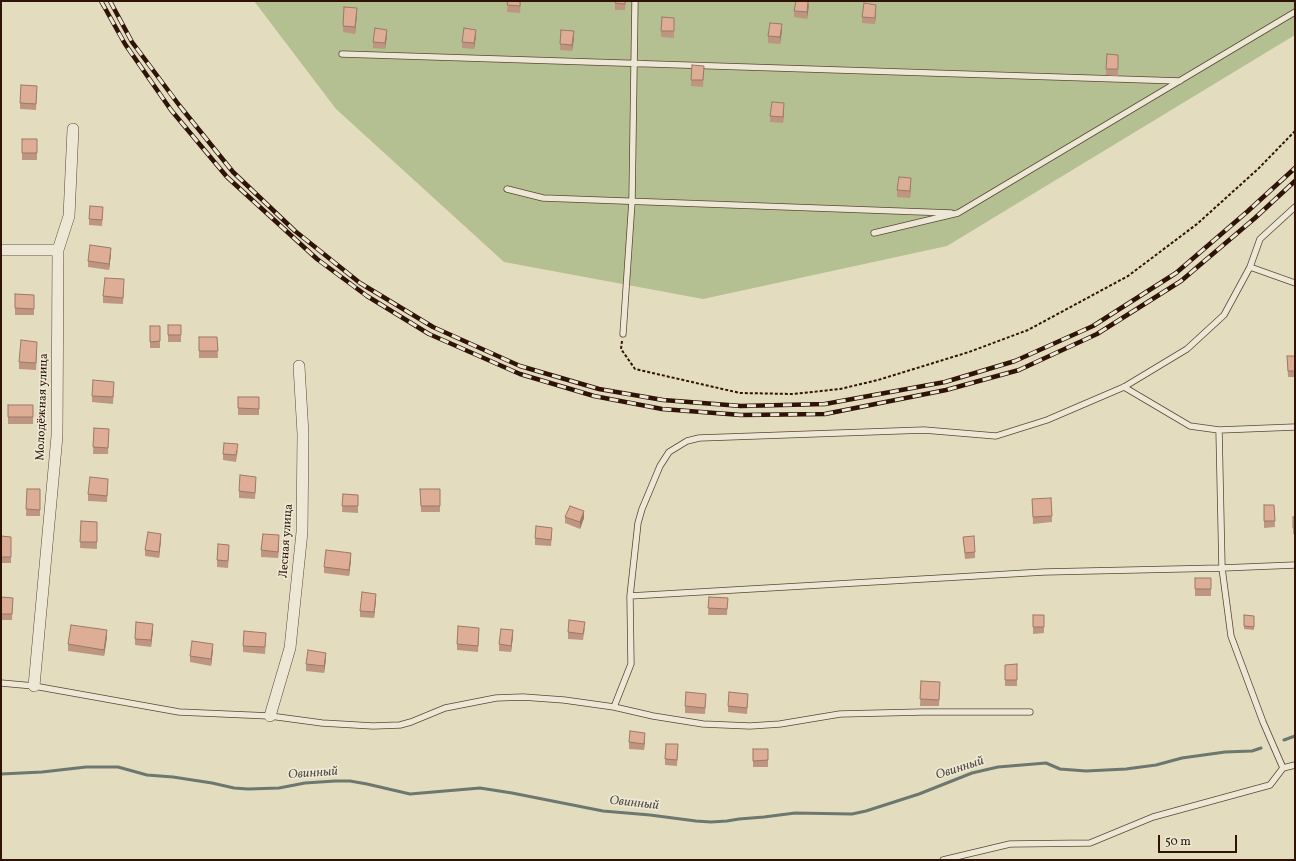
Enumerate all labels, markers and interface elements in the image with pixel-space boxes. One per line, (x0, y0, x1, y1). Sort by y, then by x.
street label: Молодёжная улица (34, 353, 52, 461)
street label: Лесная улица (277, 503, 297, 579)
water label: Овинный (934, 754, 986, 784)
water label: Овинный (288, 764, 338, 784)
water label: Овинный (608, 794, 660, 814)
scale bar (1160, 827, 1239, 853)
text: 50 m (1165, 834, 1191, 850)

